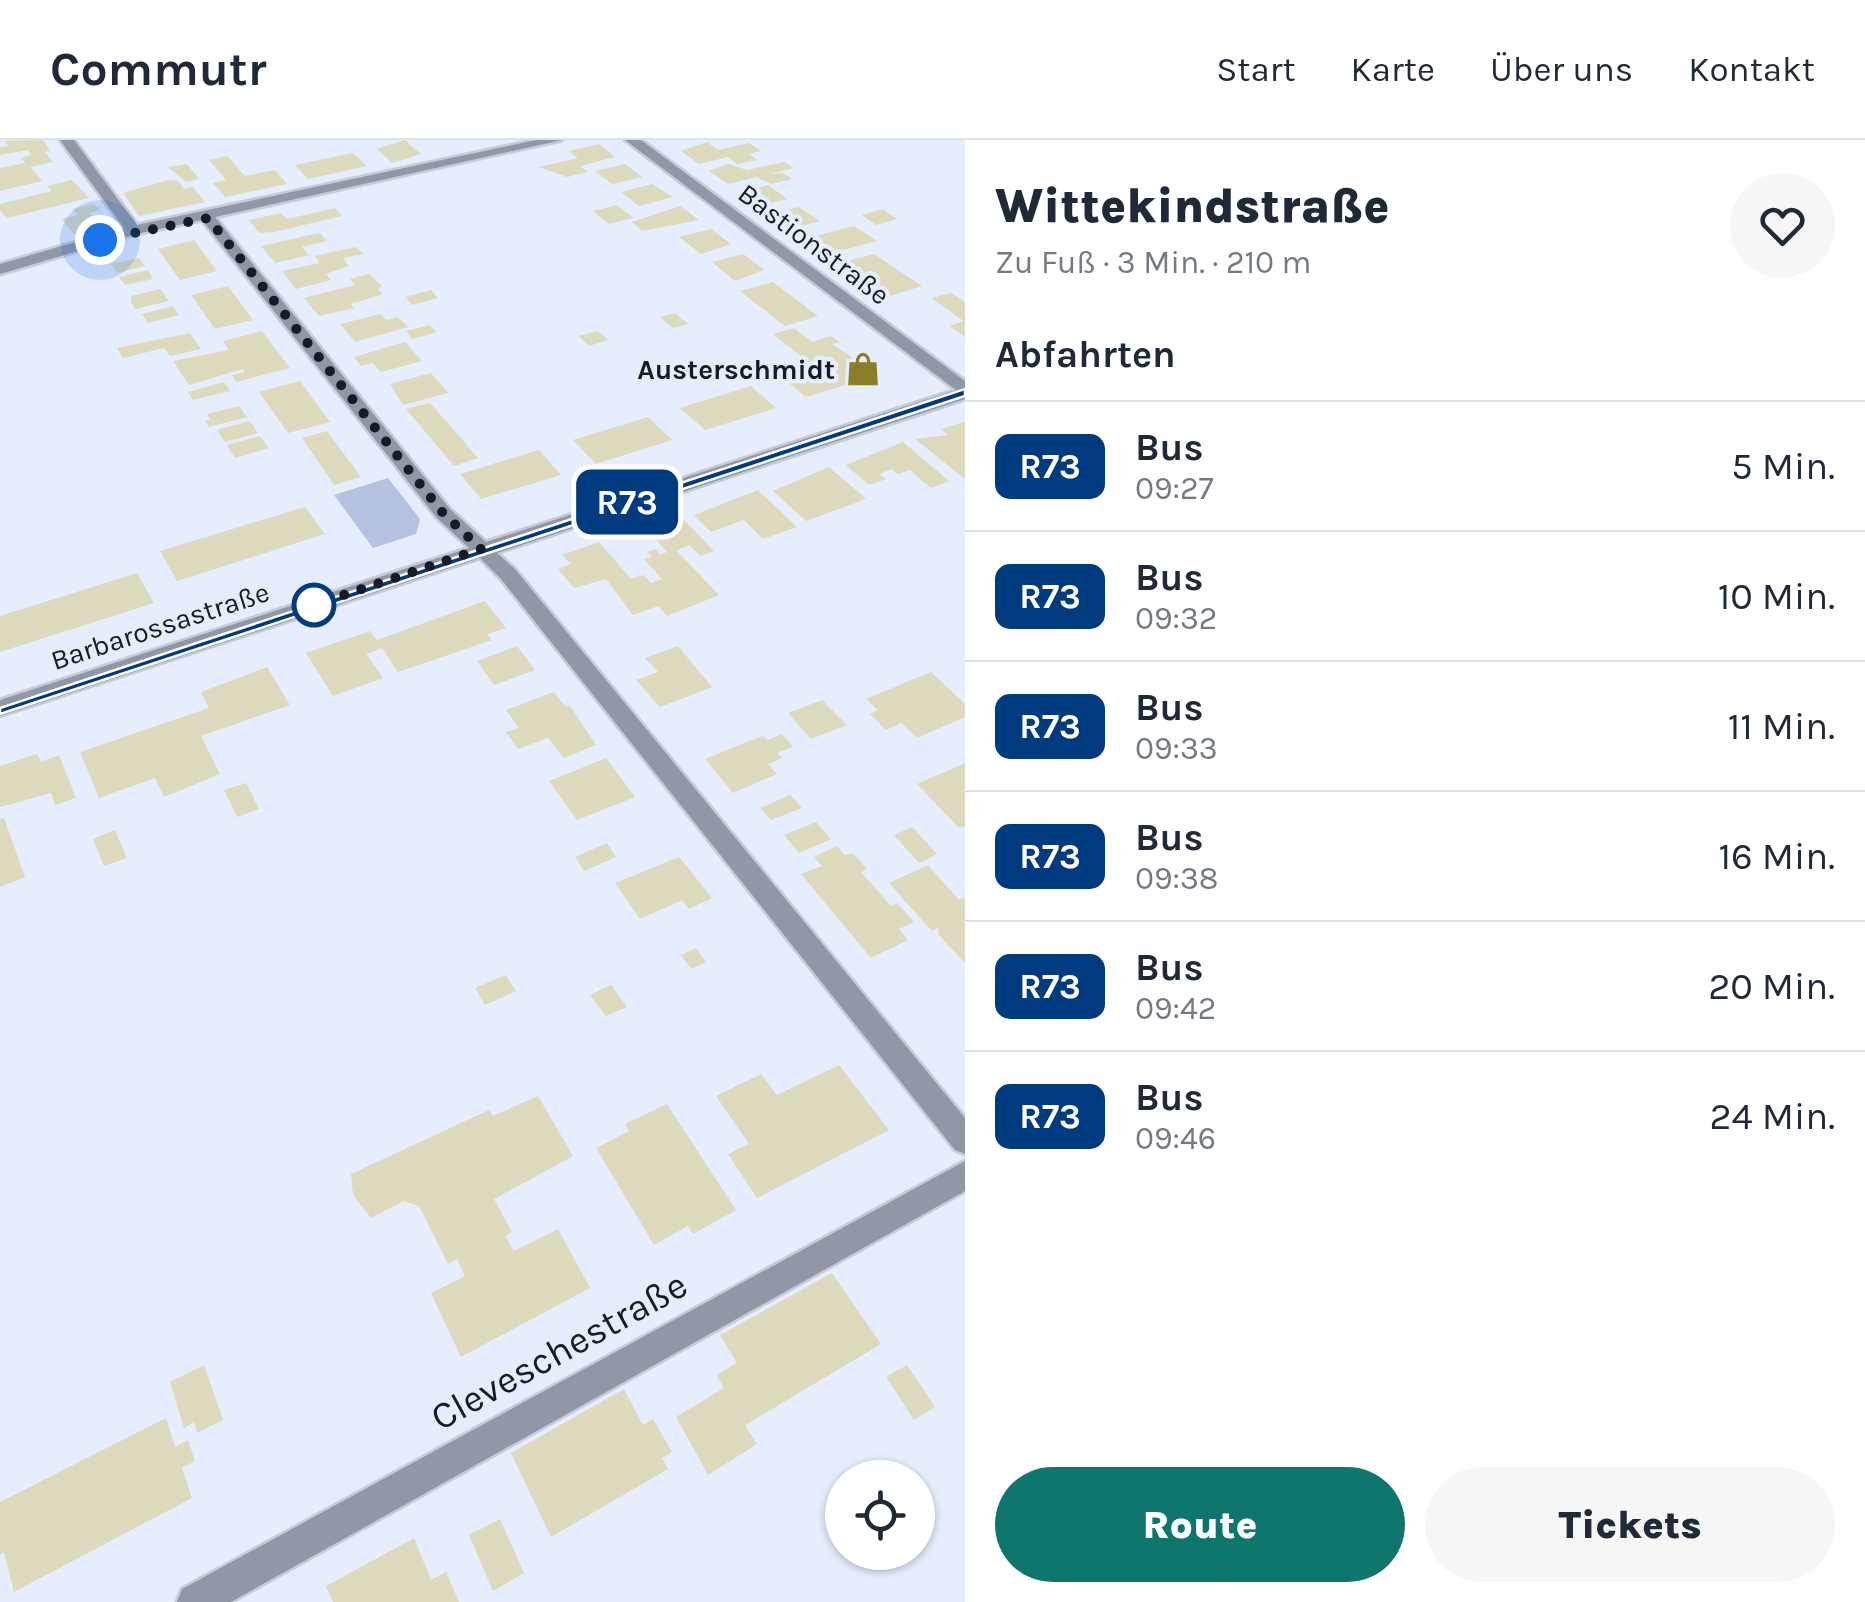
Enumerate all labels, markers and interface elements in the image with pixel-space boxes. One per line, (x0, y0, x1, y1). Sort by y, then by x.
text: Commutr (50, 41, 267, 97)
text: Start (1216, 49, 1296, 90)
text: Karte (1351, 49, 1435, 90)
text: Über uns (1490, 49, 1633, 90)
text: Kontakt (1688, 49, 1815, 90)
button: heart (1730, 173, 1835, 278)
street label: Bastionstraße (732, 176, 896, 312)
text: Wittekindstraße (995, 178, 1390, 234)
your location (75, 215, 125, 265)
text: Zu Fuß · 3 Min. · 210 m (995, 244, 1312, 281)
text: Abfahrten (995, 332, 1176, 377)
shop icon: Austerschmidt (844, 350, 882, 388)
place label: Austerschmidt (637, 353, 835, 386)
text: Bus (1135, 425, 1204, 470)
text: 5 Min. (1731, 444, 1835, 489)
text: R73 (1019, 446, 1081, 487)
line badge: R73 (570, 470, 684, 534)
text: 09:27 (1135, 470, 1214, 507)
text: R73 (596, 482, 658, 523)
text: Bus (1135, 555, 1204, 600)
text: 10 Min. (1718, 574, 1835, 619)
street label: Barbarossastraße (47, 575, 273, 677)
text: R73 (1019, 576, 1081, 617)
unlabelled marker (293, 584, 335, 626)
text: 09:32 (1135, 600, 1217, 637)
text: Bus (1135, 685, 1204, 730)
text: 11 Min. (1728, 704, 1835, 749)
text: R73 (1019, 706, 1081, 747)
text: 09:33 (1135, 730, 1218, 767)
text: Bus (1135, 815, 1204, 860)
text: 16 Min. (1718, 834, 1835, 879)
text: R73 (1019, 836, 1081, 877)
text: 09:38 (1135, 860, 1219, 897)
text: Bus (1135, 945, 1204, 990)
text: 20 Min. (1708, 964, 1835, 1009)
text: R73 (1019, 966, 1081, 1007)
text: 09:42 (1135, 990, 1216, 1027)
text: Bus (1135, 1075, 1204, 1120)
text: 24 Min. (1710, 1094, 1835, 1139)
text: R73 (1019, 1096, 1081, 1137)
text: 09:46 (1135, 1120, 1216, 1157)
street label: Cleveschestraße (423, 1262, 695, 1440)
map controls (825, 1460, 935, 1570)
button: locate (825, 1460, 935, 1570)
button: Route (995, 1467, 1405, 1582)
button: Tickets (1425, 1467, 1835, 1582)

